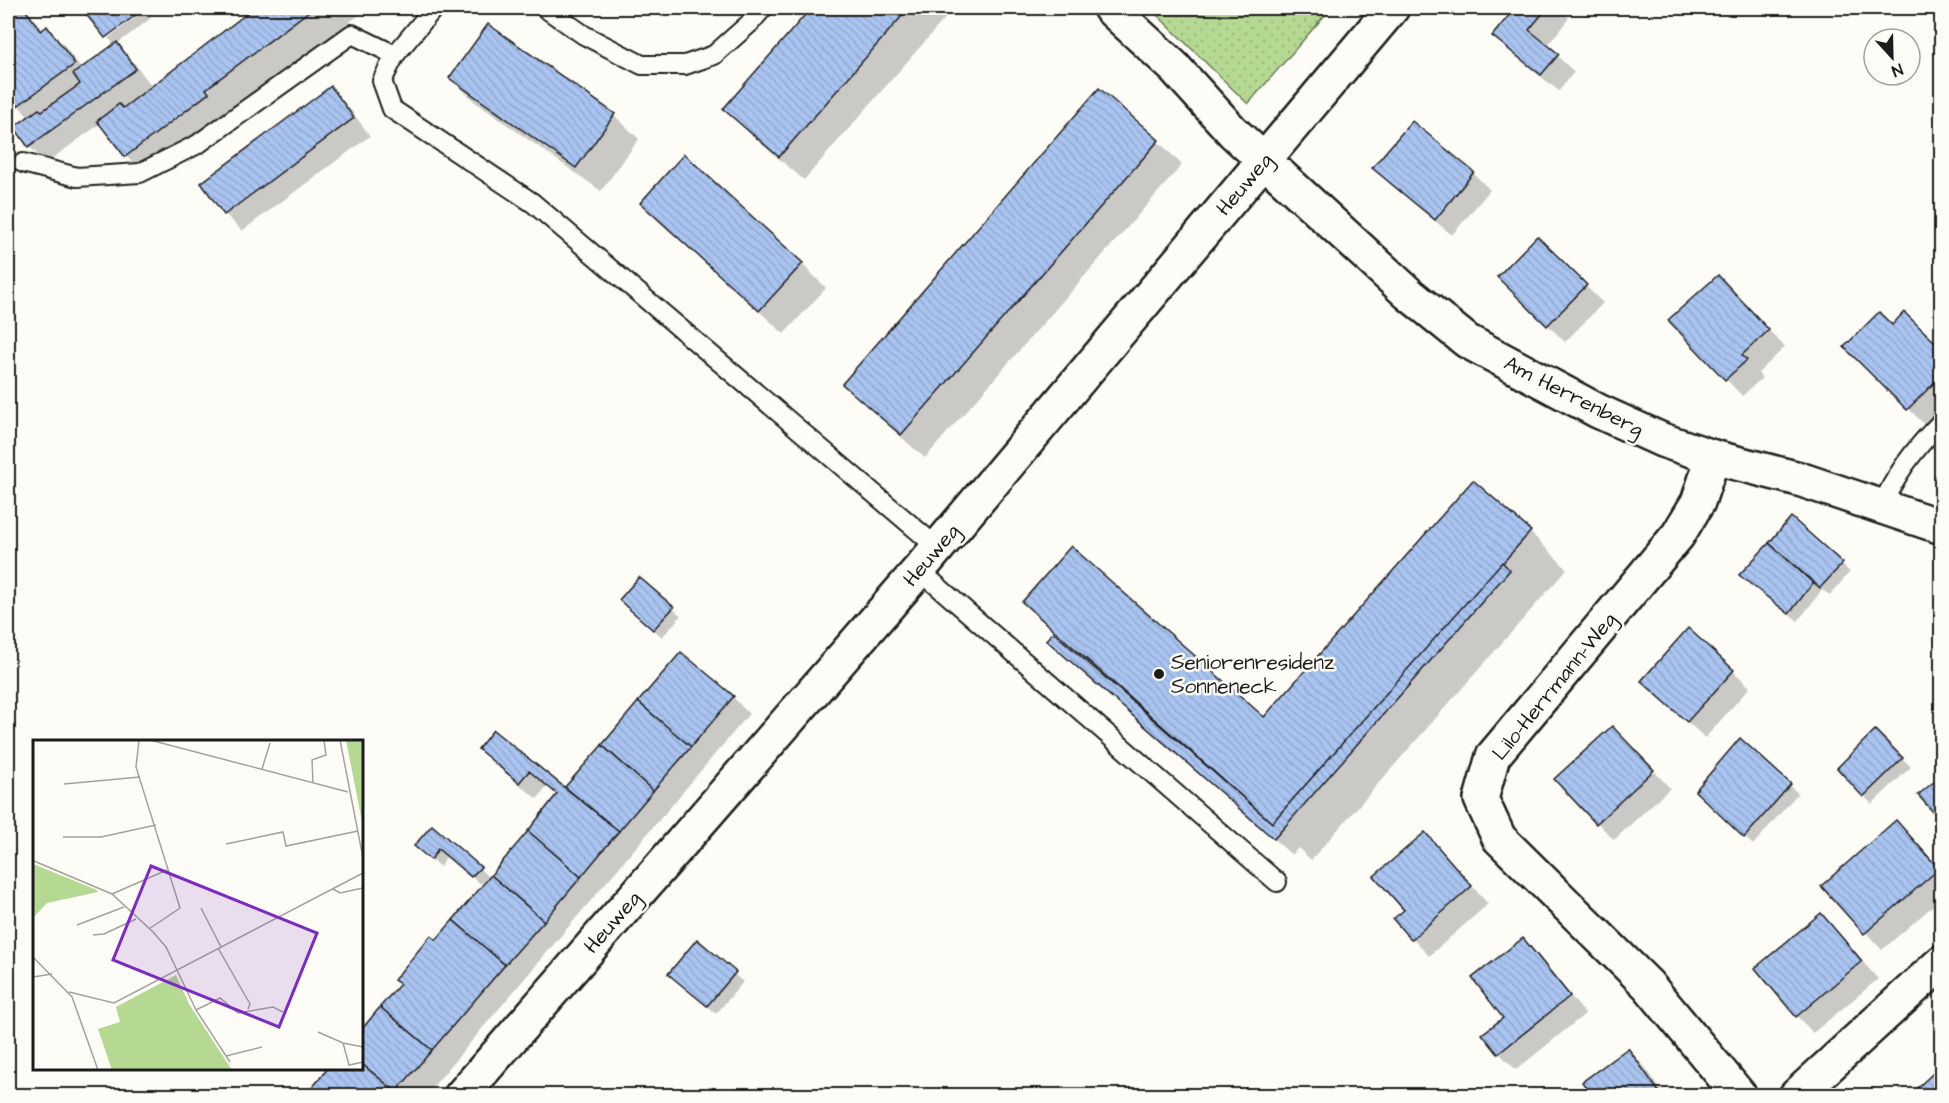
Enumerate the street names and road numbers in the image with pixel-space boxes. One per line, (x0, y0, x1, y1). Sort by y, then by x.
street label: Heuweg (1210, 147, 1281, 223)
street label: Am Herrenberg (1498, 349, 1649, 446)
street label: Heuweg (897, 518, 968, 594)
street label: Lilo-Herrmann-Weg (1486, 606, 1625, 768)
street label: Heuweg (577, 885, 649, 961)

